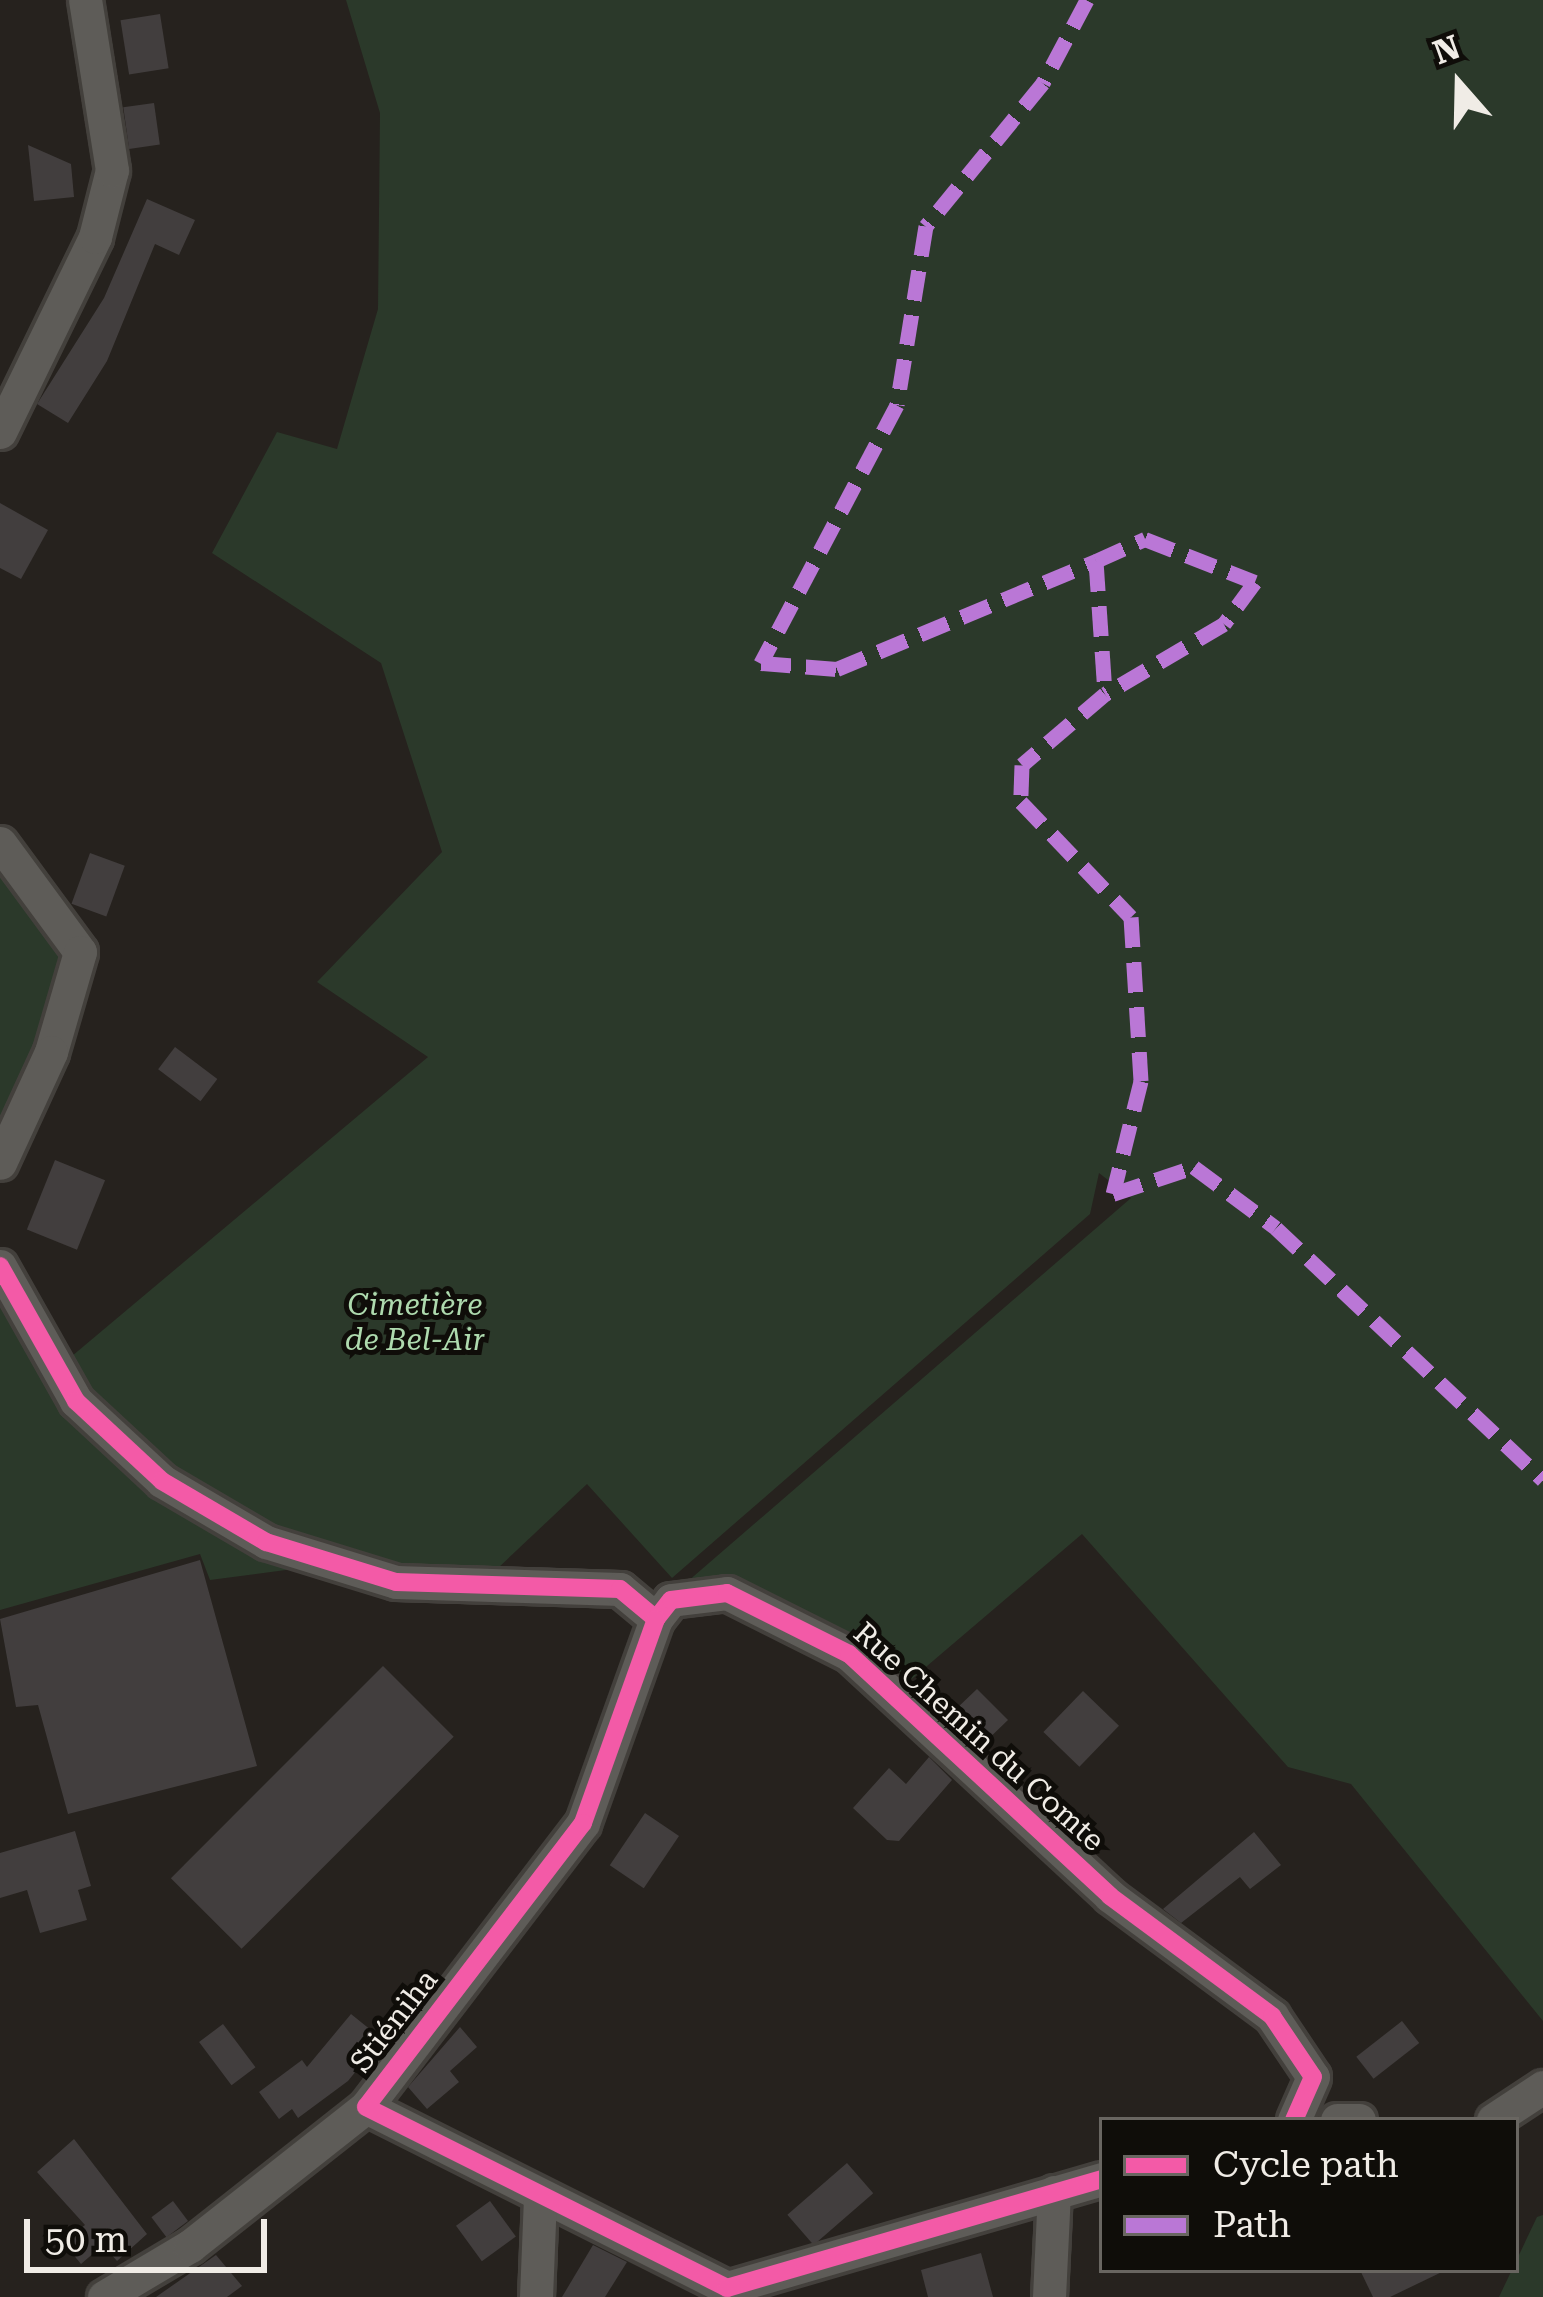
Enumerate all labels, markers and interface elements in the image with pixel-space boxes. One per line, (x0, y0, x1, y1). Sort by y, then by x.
north arrow (1399, 24, 1519, 144)
text: N (1428, 27, 1465, 72)
park label: Cimetière de Bel-Air (345, 1287, 485, 1358)
street label: Rue Chemin du Comte (846, 1615, 1112, 1859)
street label: Stiéniha (343, 1963, 445, 2079)
legend (1099, 2117, 1519, 2273)
text: Cycle path (1213, 2144, 1399, 2186)
scale bar (30, 2195, 273, 2269)
text: Path (1213, 2204, 1291, 2246)
text: 50 m (45, 2219, 127, 2261)

